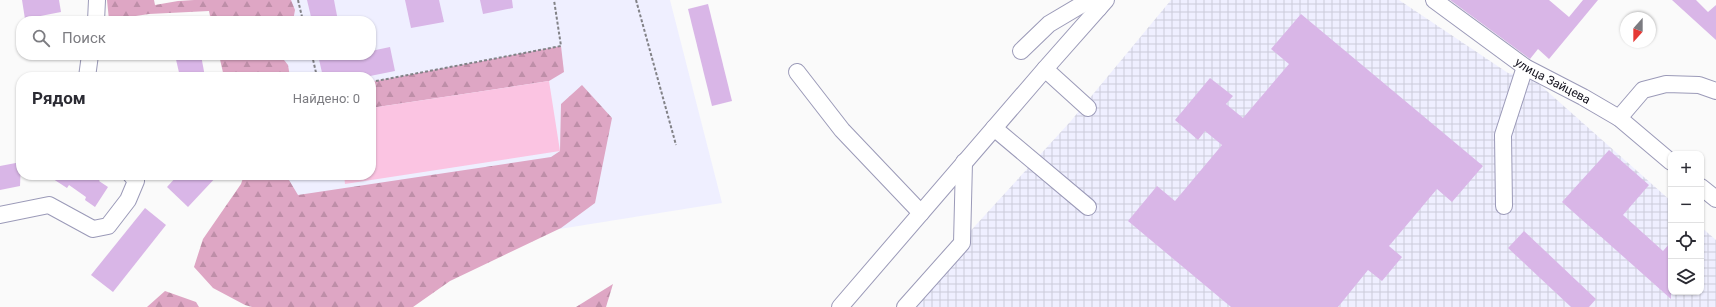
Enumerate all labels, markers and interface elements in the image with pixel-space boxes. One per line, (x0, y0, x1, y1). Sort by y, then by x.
north arrow (1620, 12, 1656, 48)
search box (16, 16, 376, 60)
icon: search (30, 27, 52, 49)
text: Поиск (62, 29, 106, 47)
street label: улица Зайцева (1512, 55, 1593, 107)
text: Рядом (32, 88, 86, 108)
text: Найдено: 0 (293, 91, 360, 106)
map controls (1668, 151, 1704, 295)
button: + (1668, 151, 1704, 187)
button: − (1668, 187, 1704, 223)
button: locate (1668, 223, 1704, 259)
button: layers (1668, 259, 1704, 295)

